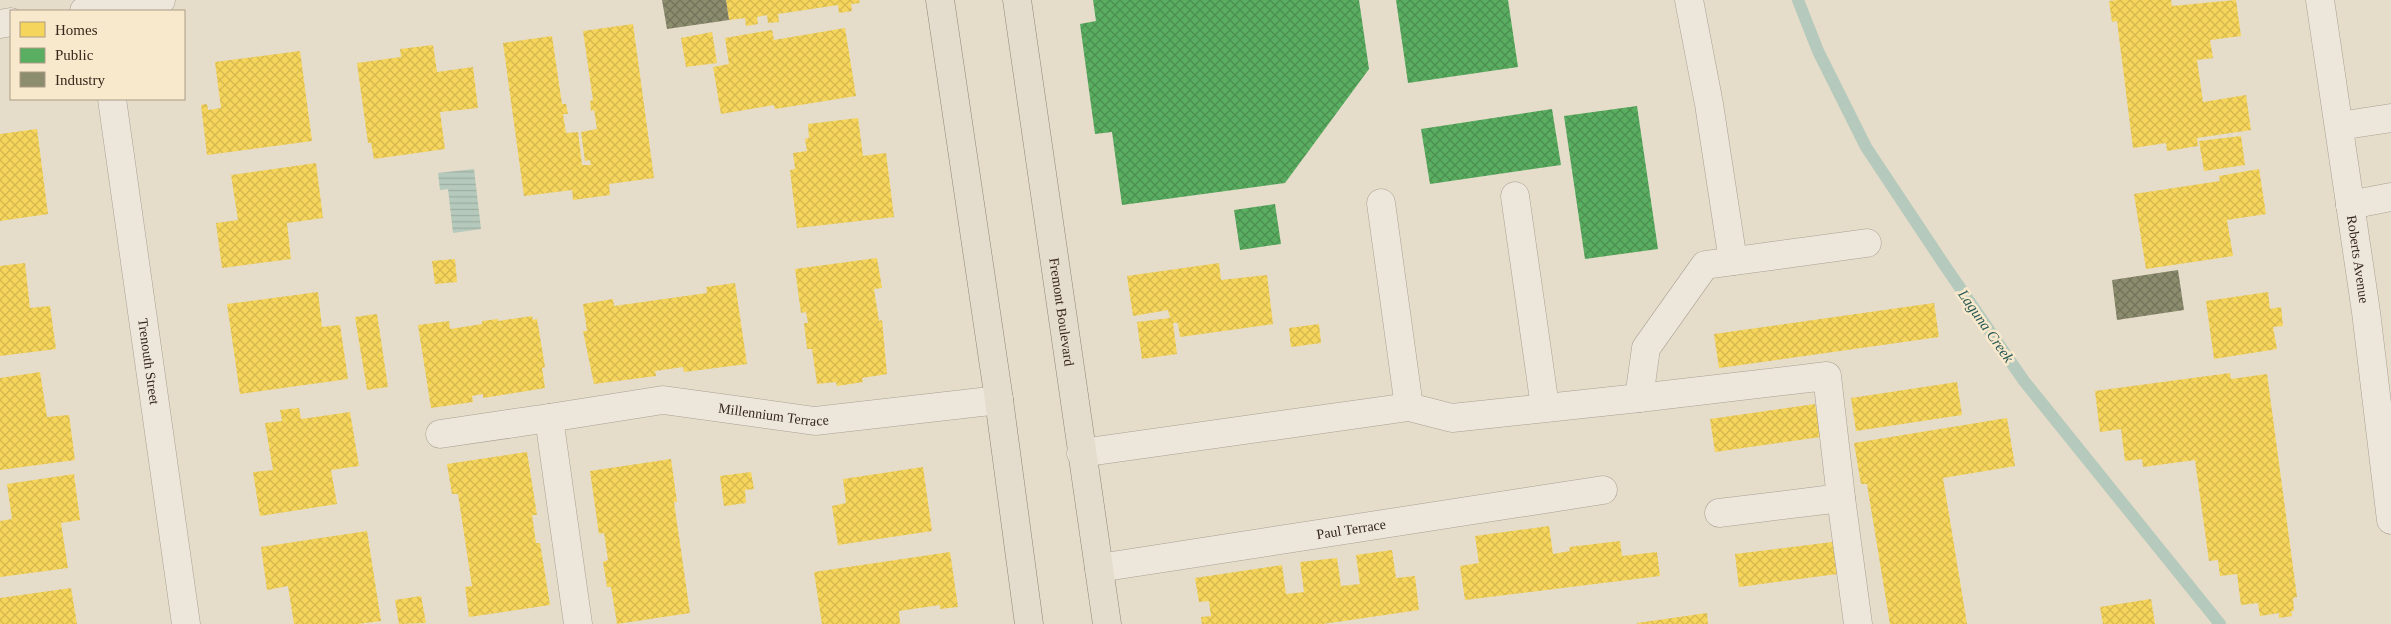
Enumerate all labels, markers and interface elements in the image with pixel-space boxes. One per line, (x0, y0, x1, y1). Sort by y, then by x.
legend (10, 10, 185, 100)
text: Homes (55, 22, 98, 38)
text: Public (55, 47, 94, 63)
text: Industry (55, 72, 105, 88)
street label: Roberts Avenue (2344, 214, 2372, 304)
street label: Fremont Boulevard (1046, 257, 1077, 367)
water label: Laguna Creek (1955, 286, 2017, 366)
street label: Trenouth Street (135, 317, 162, 406)
street label: Millennium Terrace (717, 401, 830, 429)
street label: Paul Terrace (1315, 517, 1387, 542)

